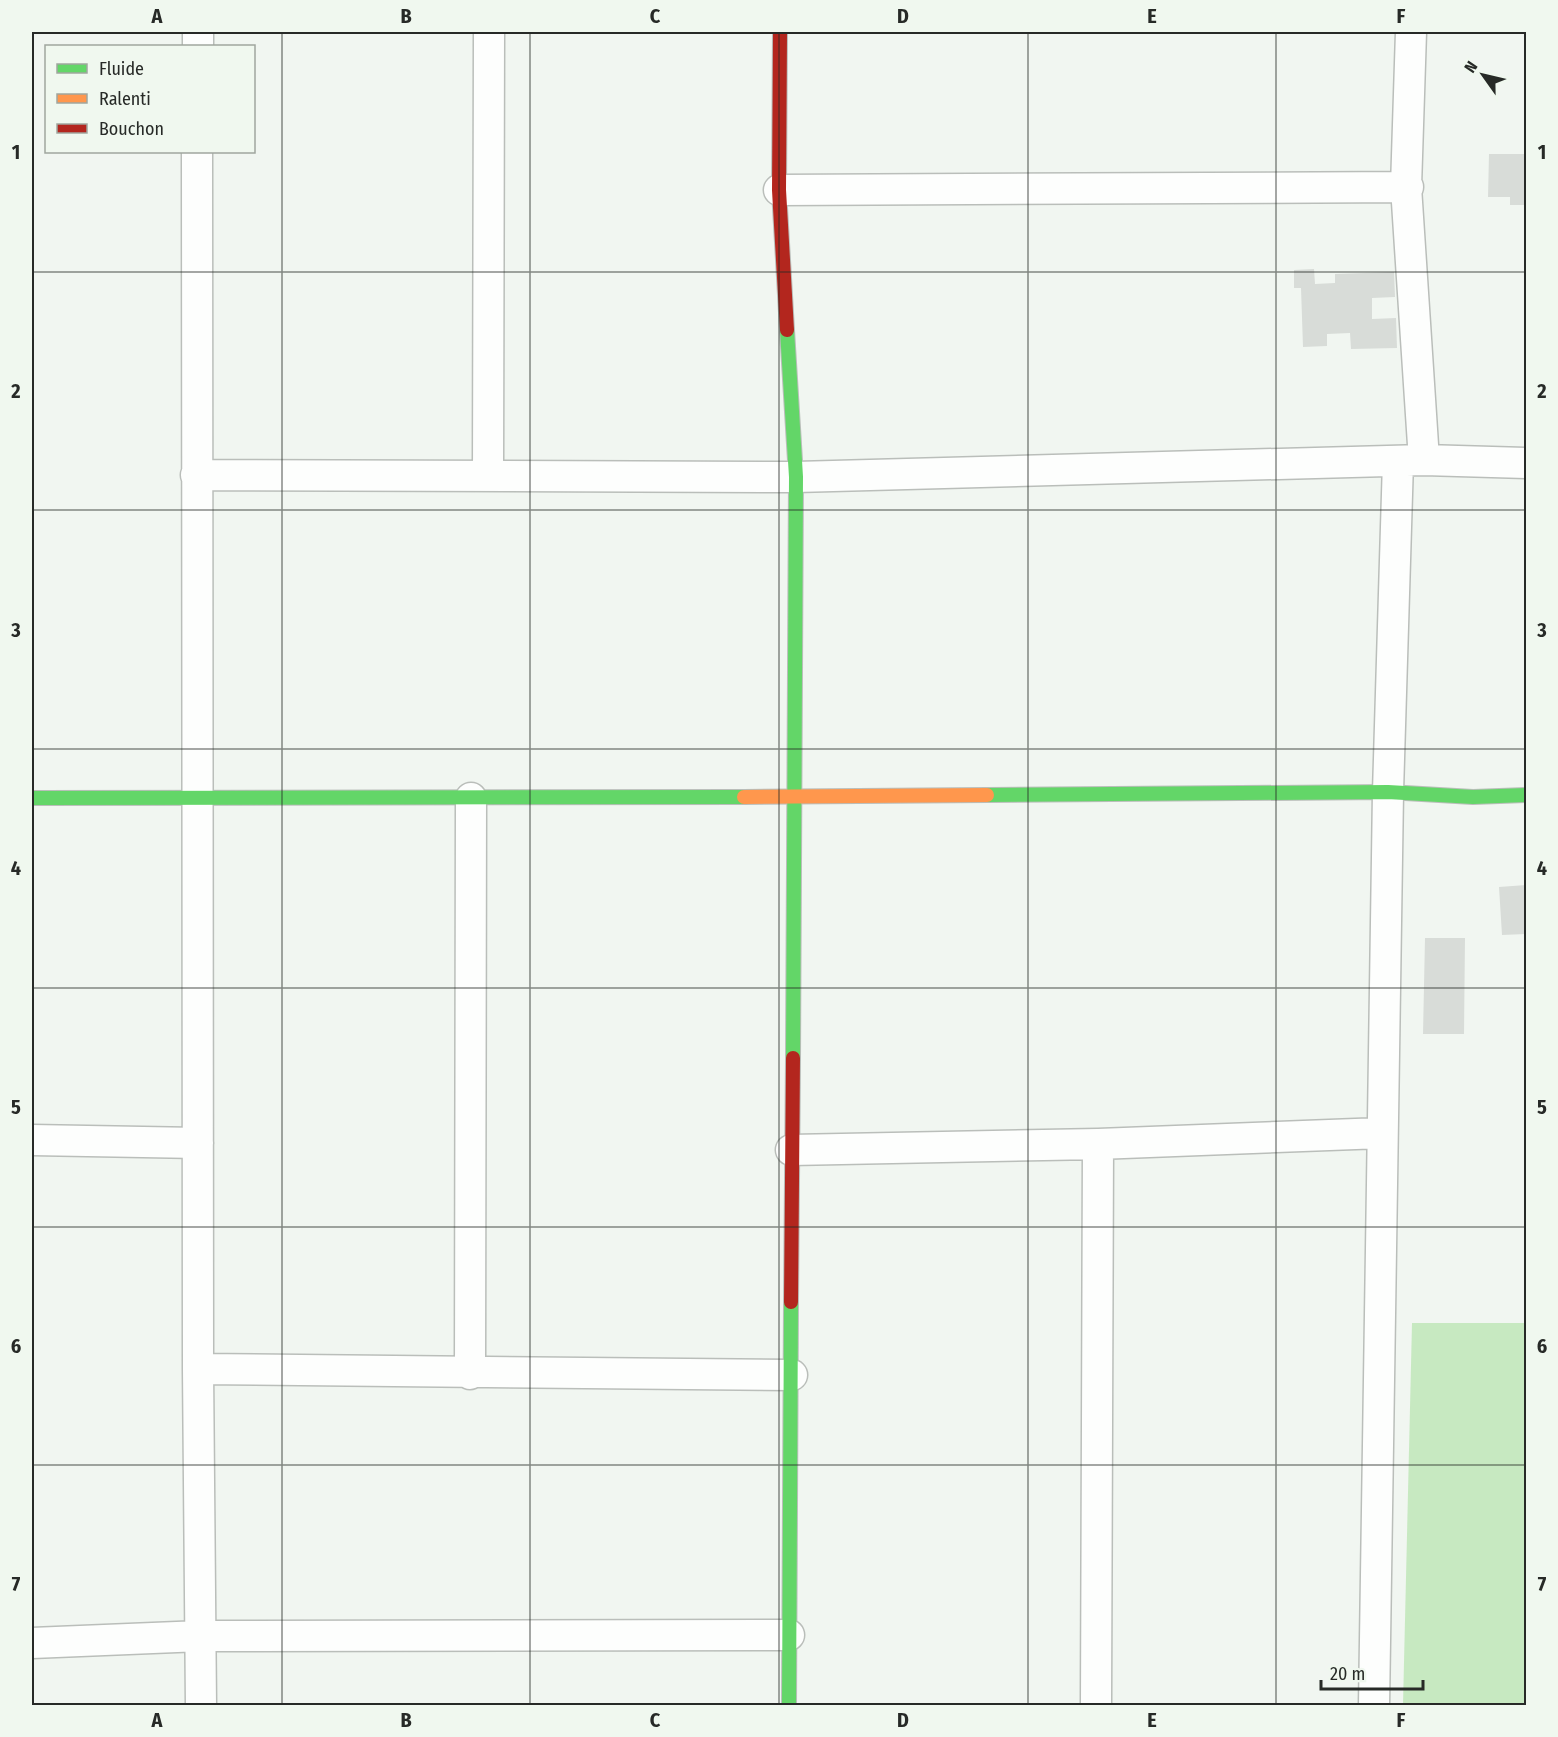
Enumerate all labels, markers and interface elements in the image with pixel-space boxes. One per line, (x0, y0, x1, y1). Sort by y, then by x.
text: A (151, 4, 164, 28)
text: B (400, 4, 412, 28)
text: C (650, 4, 661, 28)
text: D (897, 4, 909, 28)
text: E (1147, 4, 1157, 28)
text: F (1397, 4, 1406, 28)
legend (45, 45, 255, 153)
north arrow (1453, 45, 1513, 105)
text: Fluide (99, 58, 144, 80)
text: N (1460, 58, 1482, 76)
text: Ralenti (99, 88, 151, 110)
text: Bouchon (99, 118, 164, 140)
text: 1 (12, 140, 20, 164)
text: 1 (1538, 140, 1546, 164)
text: 2 (10, 379, 21, 403)
text: 2 (1536, 379, 1547, 403)
text: 3 (10, 618, 21, 642)
text: 3 (1536, 618, 1547, 642)
text: 4 (11, 856, 21, 880)
text: 4 (1537, 856, 1547, 880)
text: 5 (11, 1095, 21, 1119)
text: 5 (1537, 1095, 1547, 1119)
text: 6 (11, 1334, 21, 1358)
text: 6 (1537, 1334, 1547, 1358)
text: 7 (12, 1572, 21, 1596)
text: 7 (1538, 1572, 1547, 1596)
scale bar (1321, 1653, 1423, 1691)
text: 20 m (1330, 1663, 1365, 1685)
text: A (151, 1708, 164, 1732)
text: B (400, 1708, 412, 1732)
text: C (650, 1708, 661, 1732)
text: D (897, 1708, 909, 1732)
text: E (1147, 1708, 1157, 1732)
text: F (1397, 1708, 1406, 1732)

